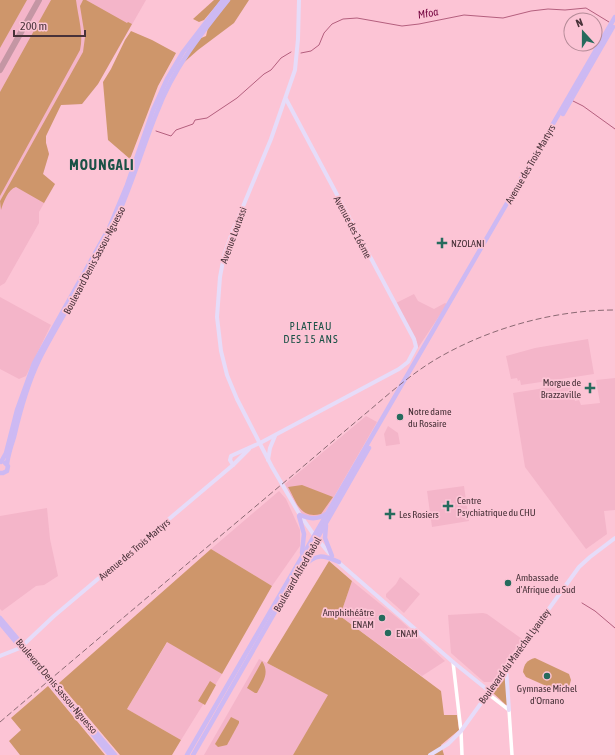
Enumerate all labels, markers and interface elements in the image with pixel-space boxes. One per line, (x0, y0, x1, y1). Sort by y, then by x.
water label: Mfoa (417, 5, 439, 21)
scale bar (14, 12, 85, 38)
north arrow (563, 12, 603, 52)
text: N (574, 16, 585, 29)
text: 200 m (20, 19, 47, 33)
street label: Avenue des Trois Martyrs (503, 122, 558, 206)
district label: MOUNGALI (69, 157, 135, 173)
street label: Avenue des 16ème (332, 194, 374, 261)
street label: Boulevard Denis Sassou-Nguesso (61, 204, 128, 316)
street label: Avenue Loutassi (218, 205, 249, 265)
marker: NZOLANI (436, 237, 448, 249)
place label: NZOLANI (451, 238, 484, 249)
district label: PLATEAU DES 15 ANS (283, 320, 339, 345)
place label: Morgue de Brazzaville (541, 377, 581, 400)
marker: Morgue de Brazzaville (584, 382, 596, 394)
place label: Notre dame du Rosaire (408, 406, 452, 429)
marker: Notre dame du Rosaire (395, 412, 405, 422)
place label: Centre Psychiatrique du CHU (457, 495, 536, 518)
marker: Centre Psychiatrique du CHU (442, 500, 454, 512)
marker: Les Rosiers (384, 508, 396, 520)
place label: Les Rosiers (399, 509, 439, 520)
street label: Avenue des Trois Martyrs (96, 516, 173, 582)
street label: Boulevard Alfred Raôul (271, 535, 324, 614)
place label: Ambassade d'Afrique du Sud (516, 572, 576, 595)
marker: Ambassade d'Afrique du Sud (503, 578, 513, 588)
place label: Amphithéâtre ENAM (323, 607, 374, 630)
street label: Boulevard du Maréchal Lyautey (476, 607, 552, 706)
marker: Amphithéâtre ENAM (377, 613, 387, 623)
marker: ENAM (383, 628, 393, 638)
place label: ENAM (396, 628, 418, 639)
street label: Boulevard Denis Sassou-Nguesso (14, 637, 100, 736)
marker: Gymnase Michel d'Ornano (542, 671, 552, 681)
place label: Gymnase Michel d'Ornano (517, 683, 577, 706)

